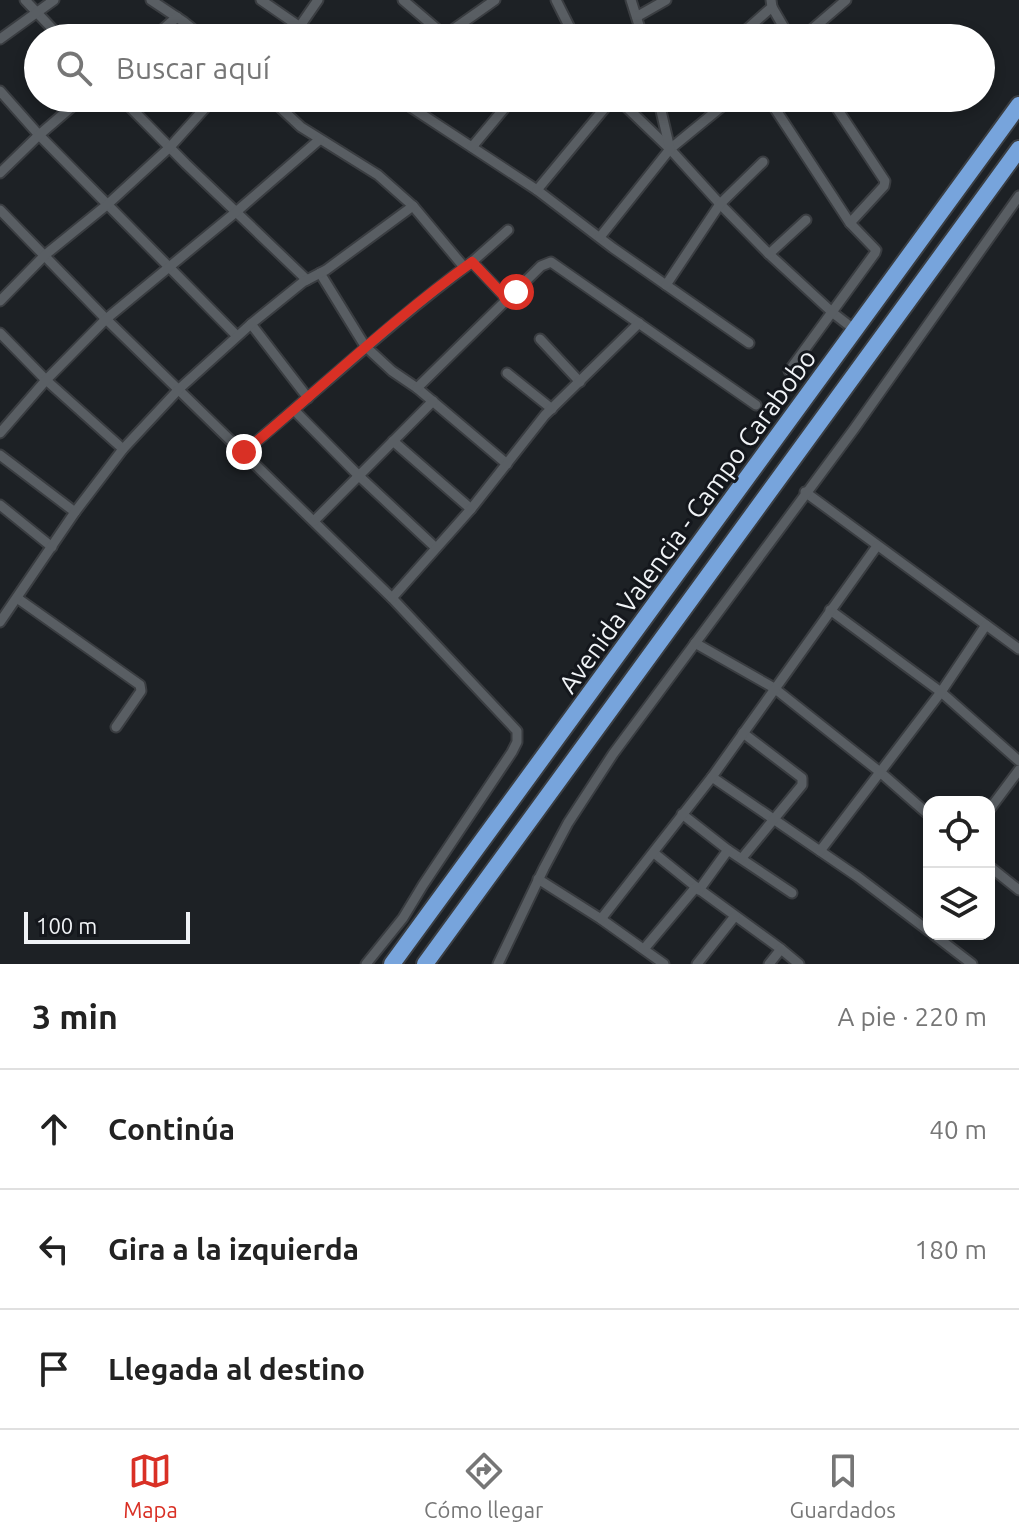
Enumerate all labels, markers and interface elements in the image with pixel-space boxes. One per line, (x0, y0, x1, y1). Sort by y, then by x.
search box (24, 24, 995, 112)
icon: search (52, 46, 96, 90)
text: Buscar aquí (116, 51, 270, 85)
route start (498, 274, 534, 310)
street label: Avenida Valencia - Campo Carabobo (553, 344, 821, 698)
route end (226, 434, 262, 470)
map controls (923, 796, 995, 940)
button: locate (923, 796, 995, 868)
button: layers (923, 868, 995, 940)
scale bar (24, 908, 190, 944)
text: 100 m (36, 913, 97, 938)
text: 3 min (32, 997, 118, 1035)
text: A pie · 220 m (838, 1002, 987, 1031)
icon: ahead (32, 1107, 76, 1151)
text: Continúa (108, 1112, 235, 1146)
text: 40 m (929, 1115, 987, 1144)
icon: left (32, 1227, 76, 1271)
text: Gira a la izquierda (108, 1232, 359, 1266)
text: 180 m (915, 1235, 987, 1264)
icon: arrive (32, 1347, 76, 1391)
text: Llegada al destino (108, 1352, 365, 1386)
tab: Mapa (123, 1449, 178, 1522)
tab: Cómo llegar (424, 1449, 543, 1522)
tab: Guardados (790, 1449, 896, 1522)

